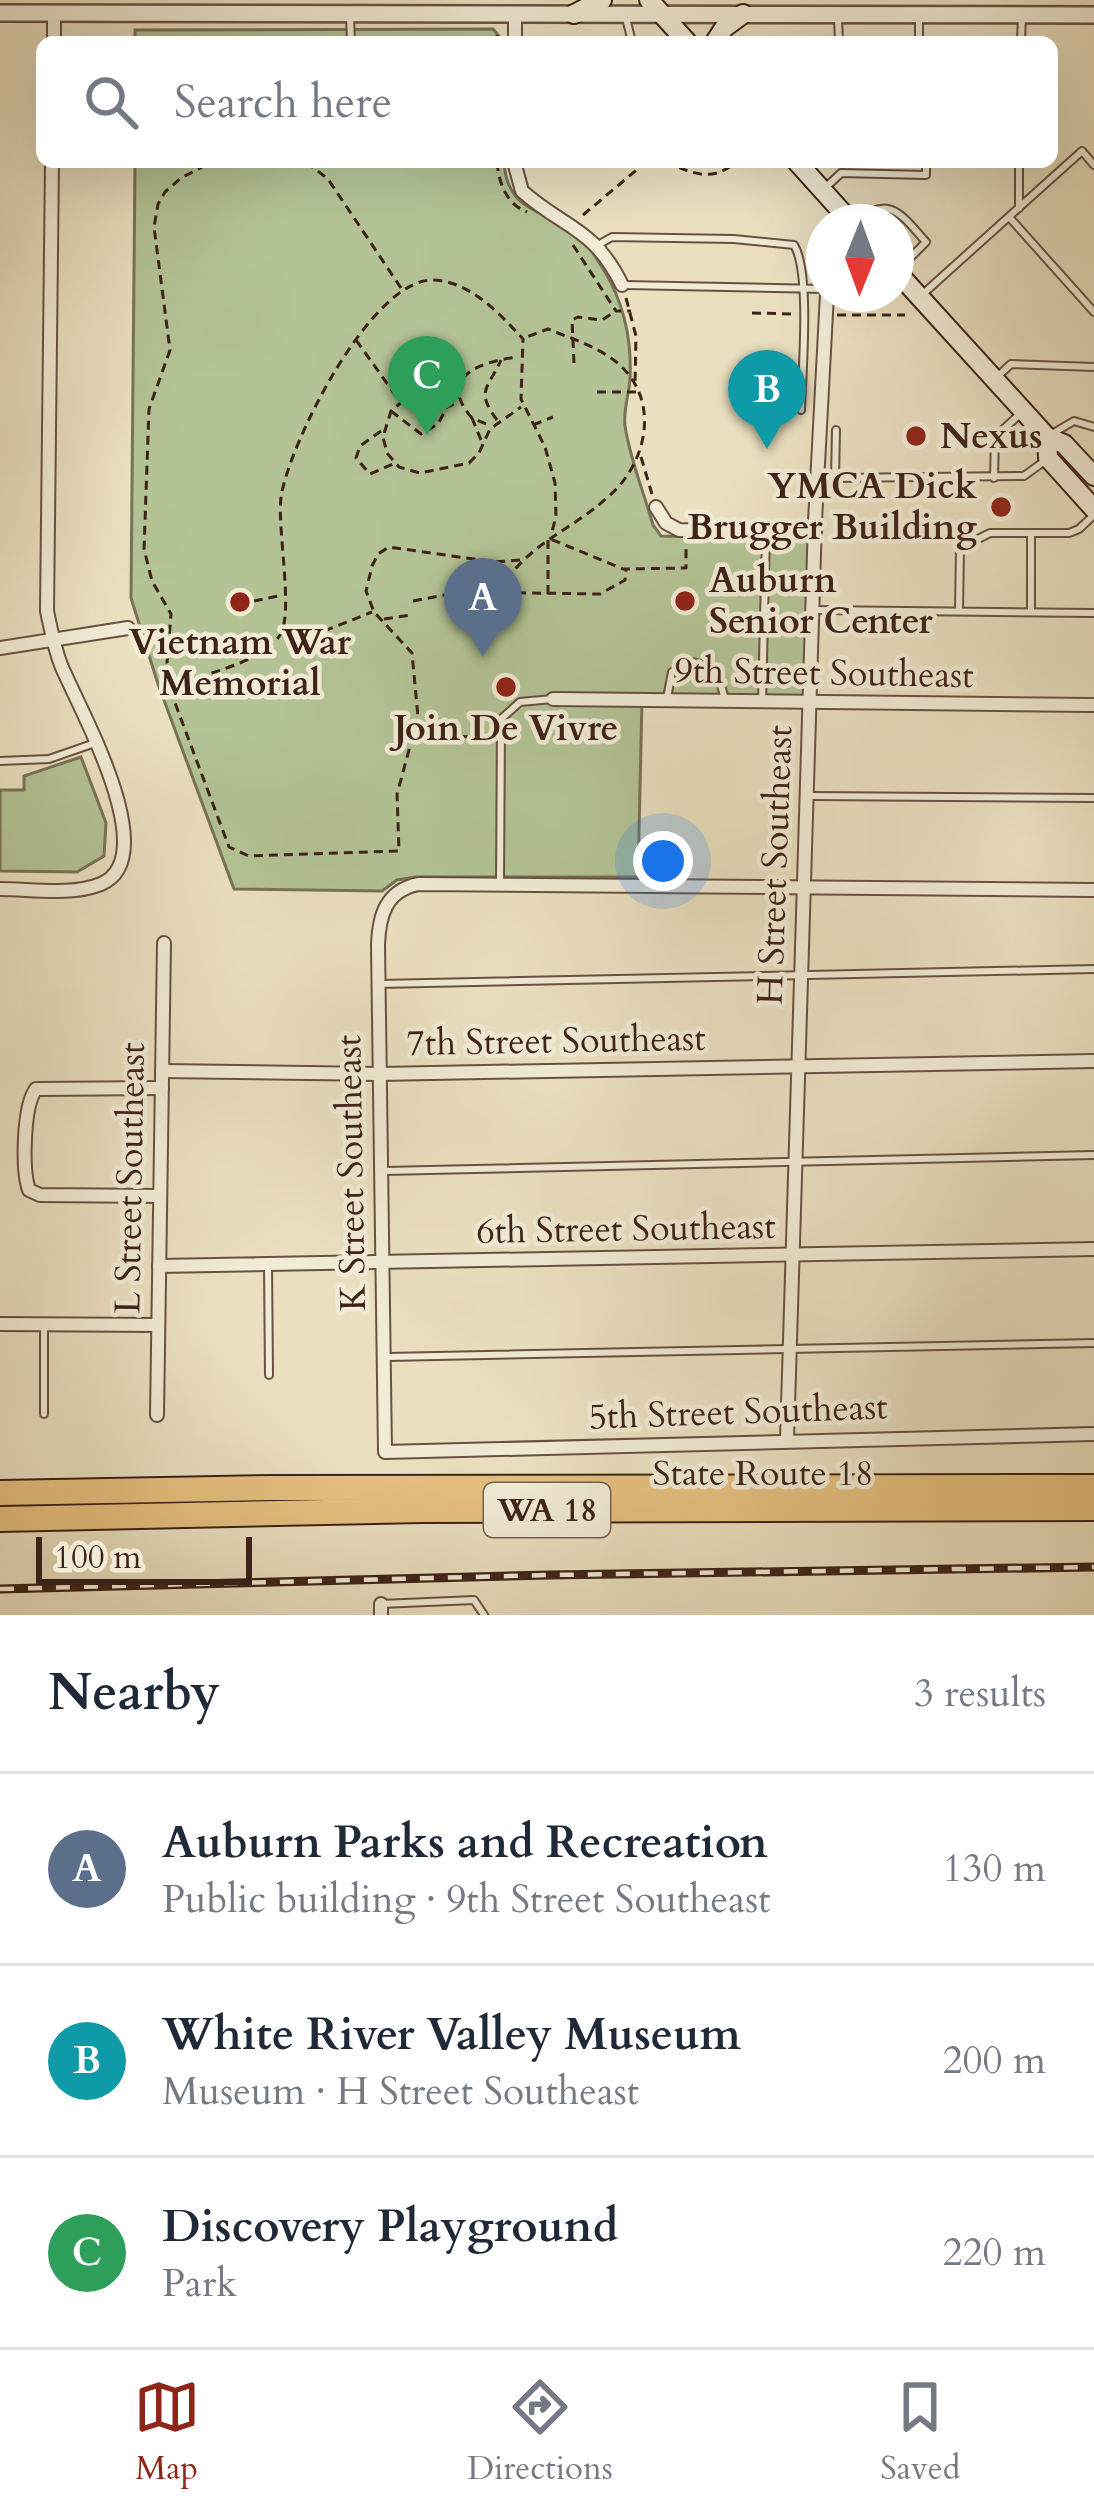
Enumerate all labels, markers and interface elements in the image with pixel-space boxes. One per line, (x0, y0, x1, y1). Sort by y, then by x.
search box (36, 36, 1058, 168)
icon: search (78, 69, 144, 135)
text: Search here (174, 72, 392, 133)
north arrow (806, 204, 914, 312)
pin: C (388, 336, 466, 435)
pin: B (728, 350, 806, 449)
place label: Nexus (940, 412, 1043, 461)
marker: Nexus (903, 423, 929, 449)
place label: YMCA Dick Brugger Building (687, 462, 978, 552)
marker: YMCA Dick Brugger Building (988, 494, 1014, 520)
place label: Auburn Senior Center (709, 556, 933, 646)
pin: A (444, 558, 522, 657)
marker: Auburn Senior Center (672, 588, 698, 614)
marker: Vietnam War Memorial (227, 589, 253, 615)
place label: Vietnam War Memorial (129, 618, 352, 708)
street label: 9th Street Southeast (674, 646, 974, 700)
marker: Join De Vivre (493, 674, 519, 700)
place label: Join De Vivre (389, 704, 618, 753)
street label: H Street Southeast (746, 724, 804, 1006)
your location (633, 831, 693, 891)
street label: 7th Street Southeast (406, 1014, 706, 1068)
street label: K Street Southeast (324, 1034, 378, 1312)
street label: L Street Southeast (103, 1042, 157, 1314)
street label: 6th Street Southeast (476, 1202, 776, 1256)
street label: 5th Street Southeast (588, 1382, 888, 1442)
street label: State Route 18 (653, 1449, 873, 1498)
road number: WA 18 (484, 1483, 610, 1537)
scale bar (36, 1531, 252, 1584)
text: 100 m (54, 1535, 141, 1580)
text: Nearby (48, 1658, 220, 1728)
text: 3 results (914, 1667, 1046, 1720)
text: Auburn Parks and Recreation (162, 1812, 768, 1873)
text: A (72, 1842, 102, 1895)
text: 130 m (943, 1842, 1046, 1895)
text: Public building · 9th Street Southeast (162, 1873, 771, 1926)
text: White River Valley Museum (162, 2004, 741, 2065)
text: B (73, 2034, 101, 2087)
text: 200 m (943, 2034, 1046, 2087)
text: Museum · H Street Southeast (162, 2065, 639, 2118)
text: Discovery Playground (162, 2196, 618, 2257)
text: C (72, 2226, 102, 2279)
text: 220 m (943, 2226, 1046, 2279)
text: Park (162, 2257, 237, 2310)
tab: Map (134, 2374, 200, 2491)
tab: Directions (467, 2374, 613, 2491)
tab: Saved (880, 2374, 960, 2491)

